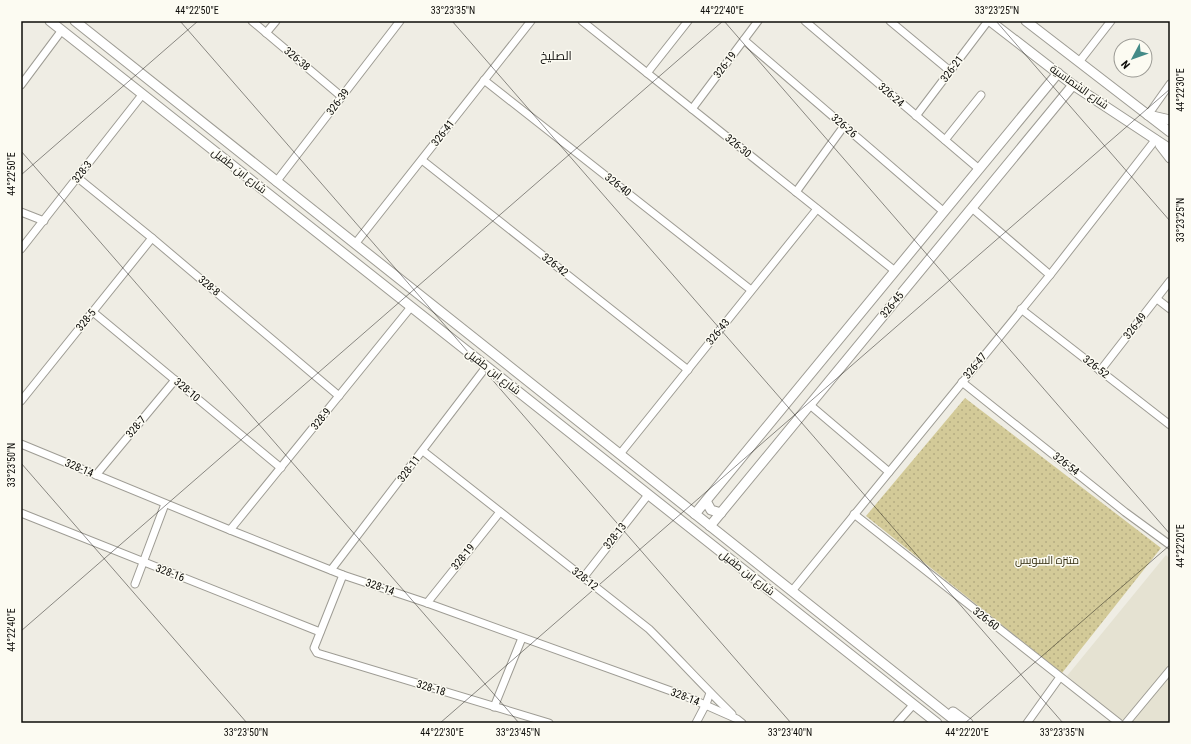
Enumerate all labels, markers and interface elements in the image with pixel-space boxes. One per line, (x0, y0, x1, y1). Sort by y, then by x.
text: 44°22'50"E (175, 5, 219, 16)
text: 33°23'35"N (431, 5, 475, 16)
text: 44°22'40"E (700, 5, 744, 16)
text: 33°23'25"N (975, 5, 1019, 16)
north arrow (1113, 38, 1153, 78)
street label: 326-38 (281, 44, 313, 74)
district label: الصليخ (540, 49, 572, 64)
street label: 326-19 (711, 49, 739, 81)
street label: 326-21 (938, 53, 966, 85)
text: N (1119, 57, 1133, 71)
street label: شارع الشماسية (1047, 62, 1111, 113)
text: 44°22'30"E (1175, 68, 1186, 112)
street label: 326-24 (875, 80, 907, 110)
street label: 326-39 (324, 86, 352, 118)
street label: 326-26 (828, 111, 860, 141)
street label: 326-41 (429, 117, 457, 149)
street label: 326-30 (722, 132, 754, 160)
street label: شارع ابن طفيل (208, 146, 269, 197)
text: 44°22'50"E (6, 152, 17, 196)
street label: 328-3 (69, 158, 95, 186)
street label: 326-40 (602, 171, 634, 199)
text: 33°23'25"N (1175, 198, 1186, 242)
street label: 326-42 (539, 251, 571, 279)
street label: 328-8 (195, 273, 223, 299)
street label: 326-45 (878, 289, 906, 321)
street label: 328-5 (73, 306, 99, 334)
street label: 326-49 (1121, 310, 1149, 342)
street label: 326-43 (704, 316, 732, 348)
street label: شارع ابن طفيل (462, 347, 523, 398)
street label: 326-47 (961, 350, 989, 382)
street label: 326-52 (1080, 353, 1112, 381)
street label: 328-10 (171, 375, 203, 405)
street label: 328-9 (308, 405, 334, 433)
street label: 328-7 (123, 413, 149, 441)
text: 33°23'50"N (6, 443, 17, 487)
street label: 326-54 (1050, 450, 1082, 479)
street label: 328-11 (395, 453, 423, 485)
street label: 328-14 (63, 456, 96, 480)
street label: 328-13 (601, 520, 629, 552)
text: 44°22'20"E (1175, 524, 1186, 568)
street label: 328-19 (449, 541, 477, 573)
street label: شارع ابن طفيل (716, 548, 777, 599)
park label: متنزه السويس (1015, 554, 1079, 567)
street label: 328-16 (154, 562, 186, 584)
street label: 328-12 (569, 565, 601, 593)
street label: 328-14 (364, 576, 397, 598)
street label: 326-60 (970, 605, 1002, 633)
text: 44°22'40"E (6, 608, 17, 652)
street label: 328-18 (415, 677, 447, 699)
street label: 328-14 (669, 686, 702, 709)
text: 33°23'50"N (224, 727, 268, 738)
text: 44°22'30"E (420, 727, 464, 738)
text: 33°23'45"N (496, 727, 540, 738)
text: 33°23'40"N (768, 727, 812, 738)
text: 44°22'20"E (945, 727, 989, 738)
text: 33°23'35"N (1040, 727, 1084, 738)

